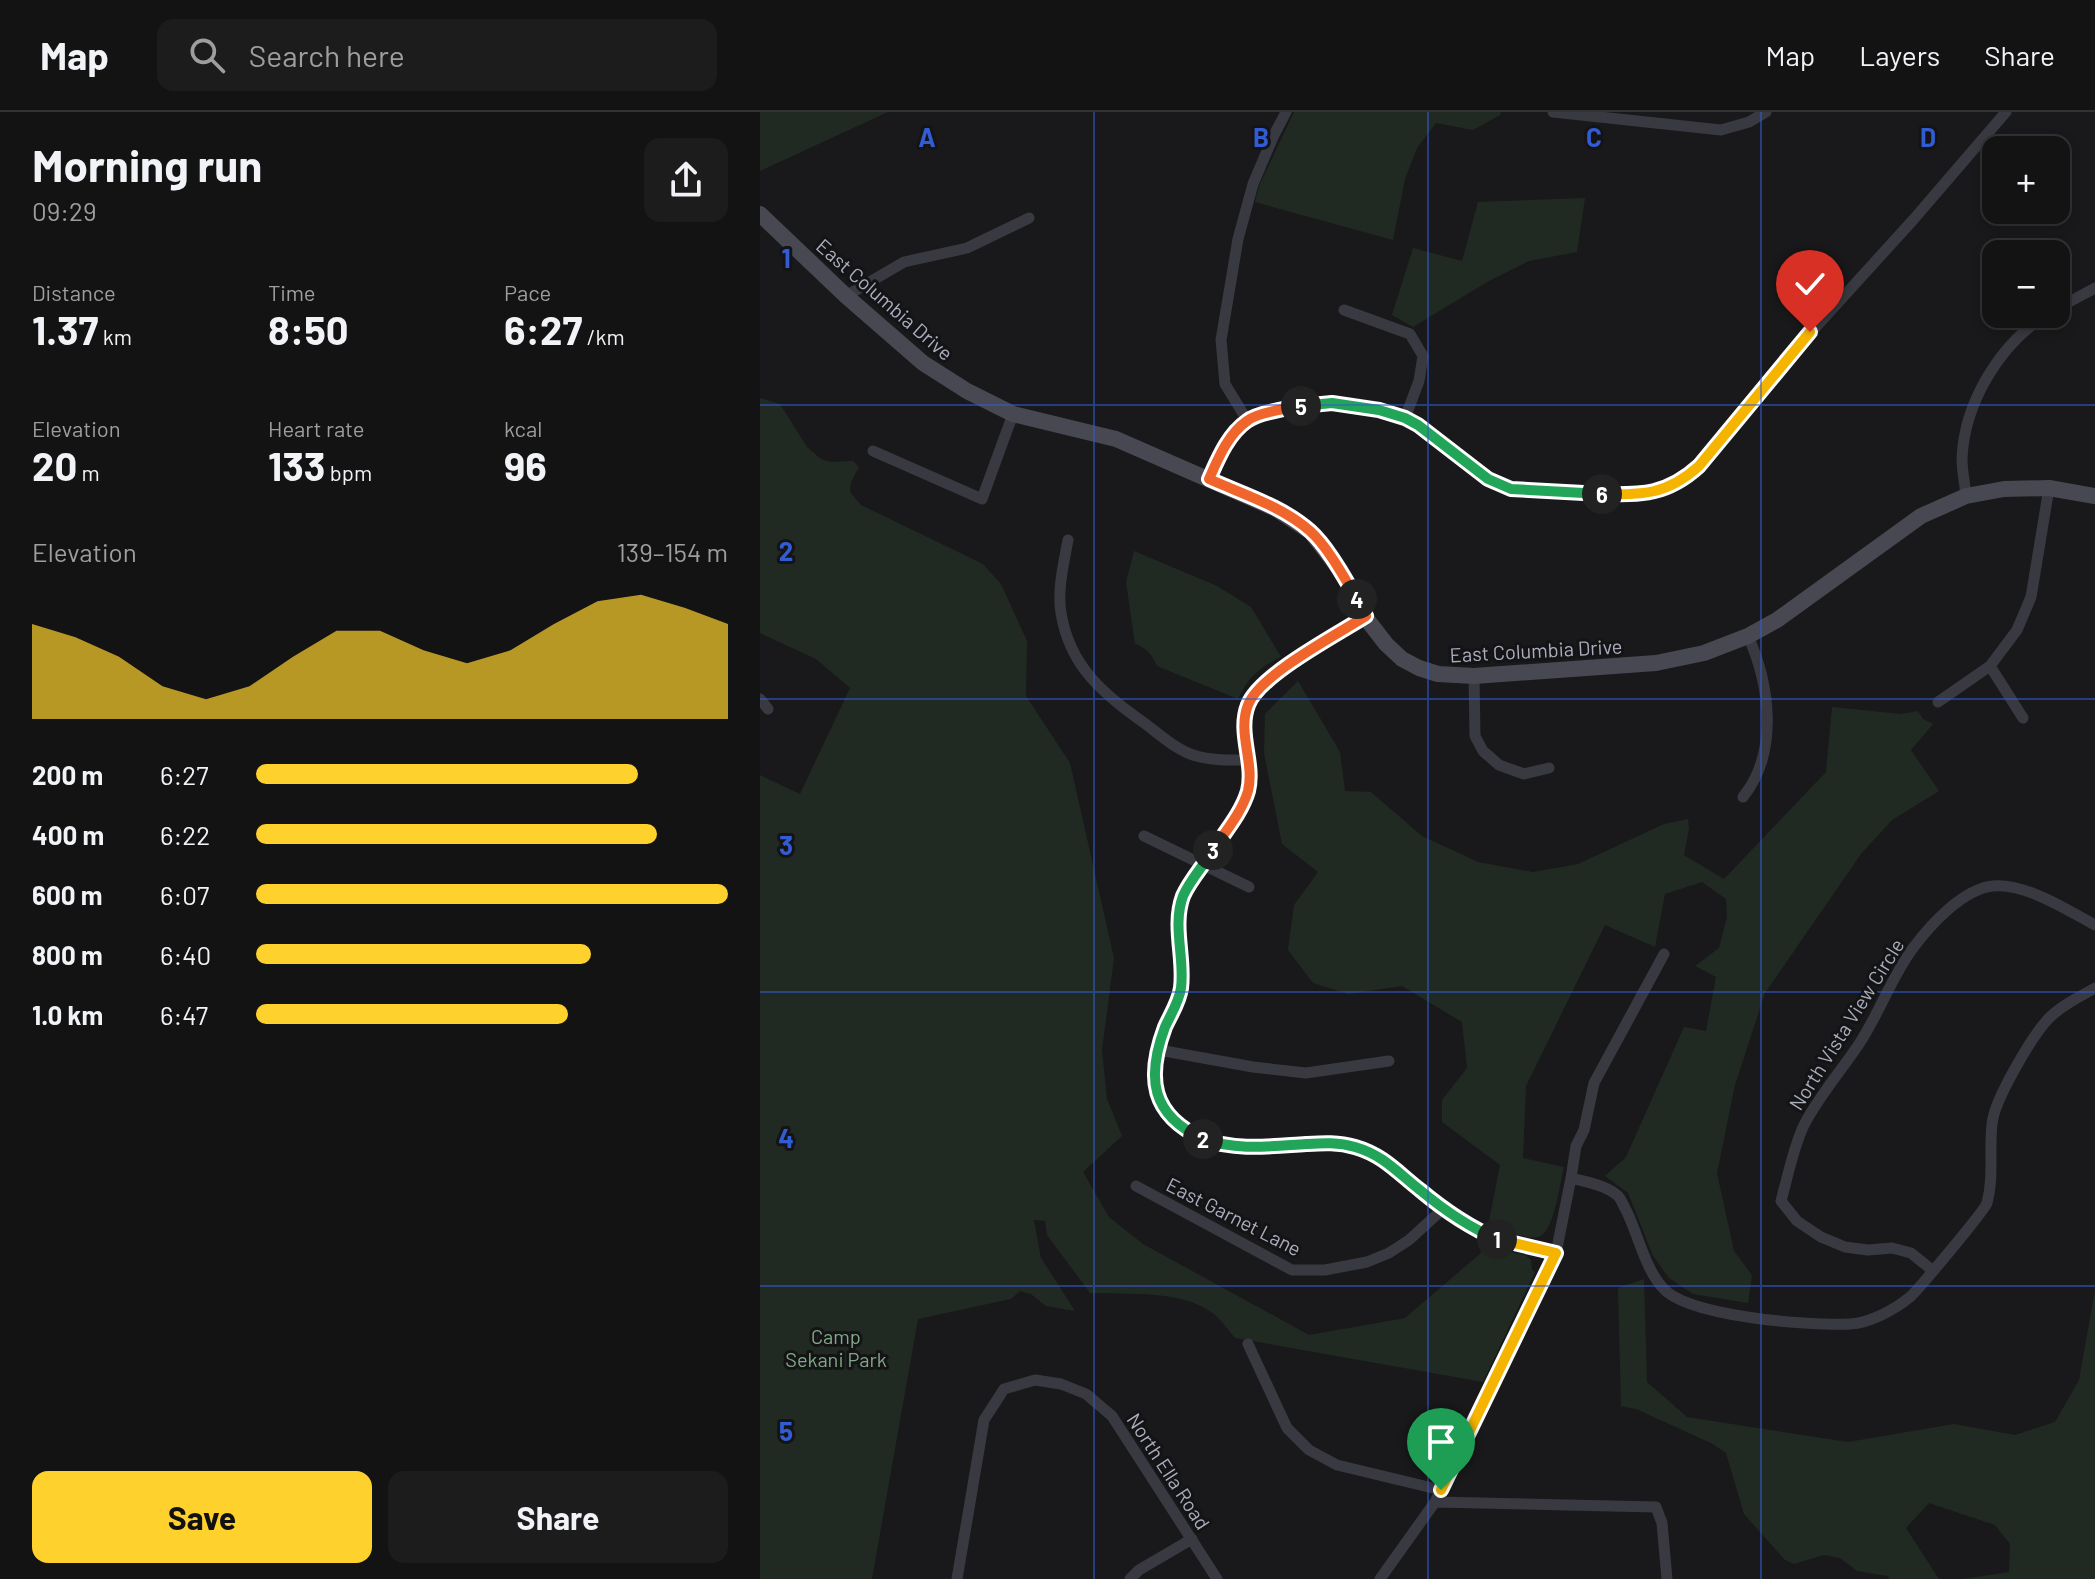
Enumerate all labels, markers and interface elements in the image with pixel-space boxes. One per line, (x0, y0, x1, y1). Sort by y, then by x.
search box (157, 19, 717, 91)
text: Map (40, 32, 109, 78)
icon: search (185, 33, 229, 77)
text: Search here (249, 37, 405, 73)
text: Map (1765, 38, 1815, 72)
text: Layers (1859, 38, 1940, 72)
text: Share (1984, 38, 2055, 72)
text: A (918, 121, 936, 152)
text: B (1253, 121, 1269, 152)
text: C (1586, 121, 1602, 152)
text: D (1920, 121, 1936, 152)
map controls (1982, 136, 2070, 328)
button: + (1982, 136, 2070, 224)
text: Morning run (32, 138, 262, 191)
button: share (644, 138, 728, 222)
text: 09:29 (32, 195, 97, 226)
street label: East Columbia Drive (812, 233, 958, 365)
button: − (1982, 240, 2070, 328)
text: 1 (781, 242, 791, 273)
pin (1776, 250, 1844, 332)
icon: check (1788, 262, 1832, 306)
text: Distance (32, 279, 116, 305)
text: Time (268, 279, 316, 305)
text: Pace (504, 279, 551, 305)
text: 1.37 (32, 305, 98, 353)
text: 8:50 (268, 305, 349, 353)
text: 6:27 (504, 305, 582, 353)
text: km (98, 323, 132, 349)
text: /km (582, 323, 625, 349)
pin: 5 (1281, 386, 1321, 426)
text: 5 (1295, 393, 1307, 419)
text: Elevation (32, 415, 121, 441)
text: Heart rate (268, 415, 365, 441)
text: kcal (504, 415, 542, 441)
text: 20 (32, 441, 77, 489)
text: 133 (268, 441, 325, 489)
text: 96 (504, 441, 547, 489)
text: m (77, 459, 100, 485)
text: bpm (325, 459, 372, 485)
pin: 6 (1582, 474, 1622, 514)
text: 6 (1596, 481, 1608, 507)
text: 2 (779, 535, 793, 566)
text: Elevation (32, 536, 137, 567)
text: 139–154 m (617, 536, 728, 567)
pin: 4 (1337, 579, 1377, 619)
text: 4 (1350, 586, 1364, 612)
street label: East Columbia Drive (1449, 633, 1623, 667)
text: 200 m (32, 759, 103, 790)
text: 6:27 (160, 759, 208, 790)
text: 400 m (32, 819, 104, 850)
text: 6:22 (160, 819, 210, 850)
text: 3 (779, 829, 793, 860)
pin: 3 (1193, 830, 1233, 870)
text: 3 (1207, 837, 1219, 863)
text: 600 m (32, 879, 103, 910)
text: 6:07 (160, 879, 209, 910)
street label: North Vista View Circle (1783, 934, 1909, 1114)
text: 800 m (32, 939, 103, 970)
text: 6:40 (160, 939, 211, 970)
text: 1.0 km (32, 999, 103, 1030)
text: 6:47 (160, 999, 208, 1030)
pin: 2 (1183, 1119, 1223, 1159)
text: 4 (778, 1122, 794, 1153)
text: 2 (1197, 1126, 1209, 1152)
street label: East Garnet Lane (1163, 1172, 1305, 1260)
pin: 1 (1477, 1219, 1517, 1259)
text: 1 (1493, 1226, 1501, 1252)
park label: Camp Sekani Park (785, 1324, 887, 1371)
street label: North Ella Road (1123, 1408, 1215, 1534)
pin (1407, 1408, 1475, 1490)
text: 5 (779, 1415, 793, 1446)
icon: arrive (1419, 1420, 1463, 1464)
button: Save (32, 1471, 372, 1563)
button: Share (388, 1471, 728, 1563)

